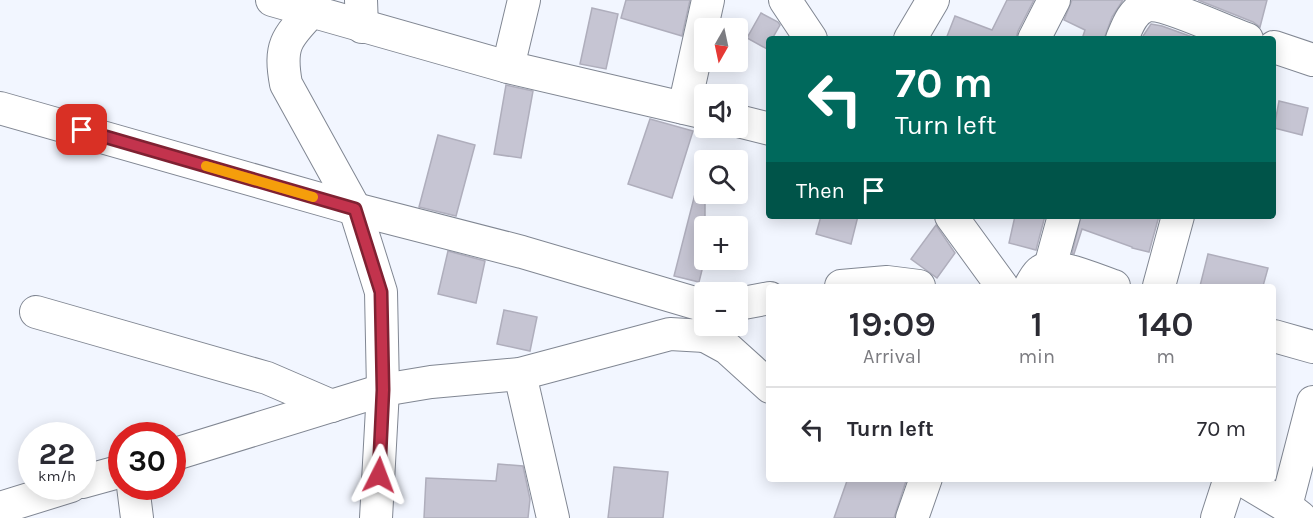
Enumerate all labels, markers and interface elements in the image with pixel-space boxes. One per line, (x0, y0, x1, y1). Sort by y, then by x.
north arrow (694, 18, 748, 72)
map controls (694, 18, 748, 336)
text: 70 m (895, 58, 993, 108)
icon: left (796, 60, 874, 138)
button: sound (694, 84, 748, 138)
pin (56, 104, 107, 155)
text: Turn left (895, 109, 996, 141)
icon: arrive (65, 113, 98, 146)
button: search (694, 150, 748, 204)
icon: arrive (857, 174, 890, 207)
text: Then (796, 178, 845, 204)
button: + (694, 216, 748, 270)
button: − (694, 282, 748, 336)
text: 19:09 (848, 303, 936, 345)
text: 1 (1030, 303, 1043, 345)
text: 140 (1138, 303, 1194, 345)
text: Arrival (863, 345, 921, 368)
text: min (1018, 345, 1055, 368)
text: m (1156, 345, 1175, 368)
icon: left (796, 413, 829, 446)
text: Turn left (847, 416, 934, 442)
text: 70 m (1197, 416, 1246, 442)
speed limit sign: 30 (108, 422, 186, 500)
text: 22 (39, 436, 75, 472)
position arrow (347, 443, 411, 507)
text: km/h (38, 467, 76, 485)

